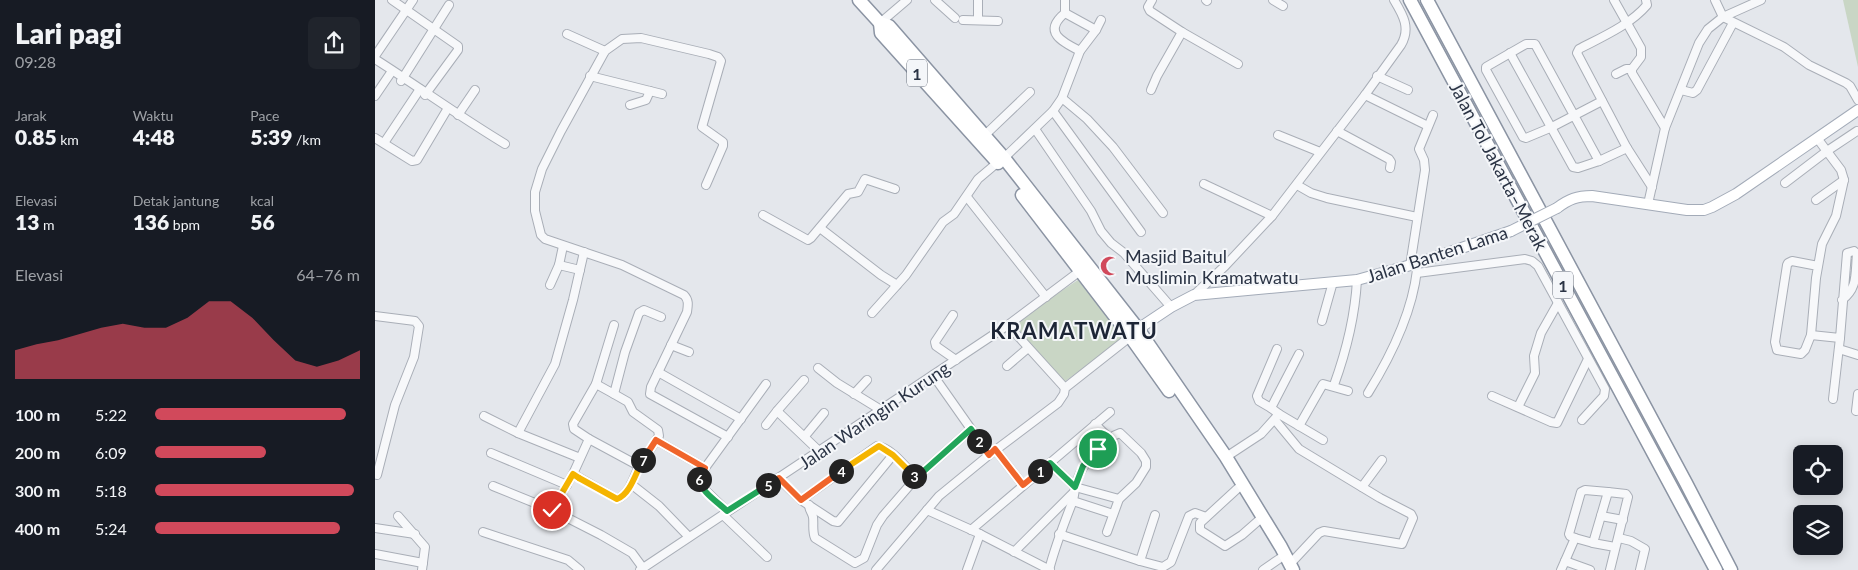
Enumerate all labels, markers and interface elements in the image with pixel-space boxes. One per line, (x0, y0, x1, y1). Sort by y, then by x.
text: Lari pagi (15, 16, 122, 50)
button: share (308, 17, 360, 69)
text: 09:28 (15, 52, 56, 71)
road number: 1 (907, 59, 927, 86)
street label: Jalan Tol Jakarta–Merak (1445, 78, 1553, 255)
text: Jarak (15, 107, 47, 124)
text: Waktu (133, 107, 173, 124)
text: Pace (250, 107, 279, 124)
text: 0.85 (15, 124, 57, 149)
text: 4:48 (133, 124, 175, 149)
text: 5:39 (250, 124, 292, 149)
text: km (57, 131, 79, 148)
text: /km (292, 131, 321, 148)
text: Elevasi (15, 192, 57, 209)
text: Detak jantung (133, 192, 219, 209)
text: kcal (250, 192, 274, 209)
text: 13 (15, 209, 39, 234)
text: 136 (133, 209, 169, 234)
text: 56 (250, 209, 275, 234)
text: m (39, 216, 54, 233)
text: bpm (169, 216, 200, 233)
street label: Jalan Banten Lama (1364, 221, 1510, 287)
place label: Masjid Baitul Muslimin Kramatwatu (1125, 245, 1298, 288)
mosque icon: Masjid Baitul Muslimin Kramatwatu (1099, 255, 1121, 277)
text: Elevasi (15, 265, 63, 284)
text: 64–76 m (296, 265, 360, 284)
road number: 1 (1553, 272, 1573, 298)
district label: KRAMATWATU (990, 317, 1158, 344)
street label: Jalan Waringin Kurung (794, 356, 954, 474)
text: 100 m (15, 405, 60, 424)
text: 5:22 (95, 405, 127, 424)
pin: 2 (967, 428, 991, 454)
pin (1077, 428, 1119, 470)
text: 2 (975, 433, 984, 450)
icon: arrive (1084, 435, 1112, 463)
text: 200 m (15, 443, 60, 462)
text: 6:09 (95, 443, 127, 462)
map controls (1793, 445, 1843, 555)
button: locate (1793, 445, 1843, 495)
pin: 7 (631, 448, 655, 472)
text: 7 (639, 452, 648, 469)
pin: 4 (829, 458, 853, 484)
pin: 1 (1027, 458, 1053, 484)
text: 4 (837, 463, 846, 480)
text: 1 (1036, 463, 1045, 480)
pin: 3 (901, 464, 927, 488)
pin: 6 (687, 466, 711, 492)
text: 3 (910, 468, 919, 485)
text: 6 (695, 471, 704, 488)
pin: 5 (755, 472, 781, 498)
text: 5 (764, 477, 773, 494)
text: 300 m (15, 481, 60, 500)
text: 5:18 (95, 481, 127, 500)
pin (531, 489, 573, 531)
icon: check (538, 496, 566, 524)
button: layers (1793, 505, 1843, 555)
text: 400 m (15, 519, 60, 538)
text: 5:24 (95, 519, 127, 538)

